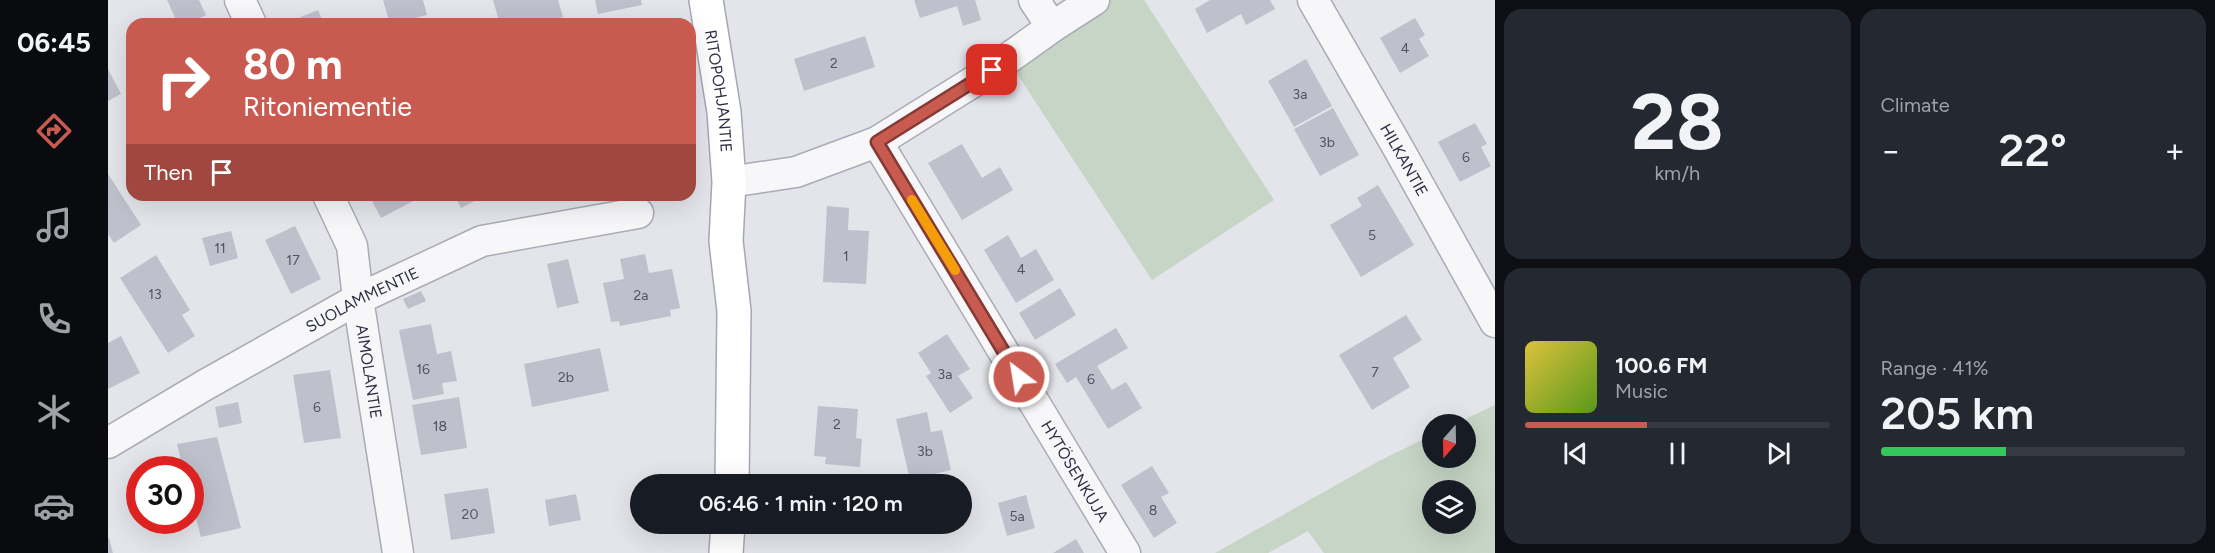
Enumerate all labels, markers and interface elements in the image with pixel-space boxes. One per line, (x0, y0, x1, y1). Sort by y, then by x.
text: 06:45 (17, 26, 91, 59)
street label: RITOPOHJANTIE (701, 28, 736, 153)
text: 80 m (243, 39, 343, 90)
house number: 4 (1401, 40, 1410, 57)
icon: right (144, 42, 222, 120)
pin (966, 44, 1017, 95)
icon: arrive (975, 53, 1008, 86)
house number: 2 (830, 55, 838, 72)
text: 28 (1631, 75, 1724, 169)
house number: 3a (1293, 86, 1307, 103)
text: Ritoniementie (243, 90, 412, 123)
text: Climate (1881, 93, 1950, 117)
icon: directions (33, 110, 75, 152)
street label: HILKANTIE (1376, 120, 1432, 199)
text: 22° (1999, 123, 2067, 177)
text: − (1881, 131, 1901, 170)
text: + (2164, 131, 2185, 170)
house number: 3b (1319, 134, 1335, 151)
house number: 6 (1462, 149, 1470, 166)
icon: arrive (205, 156, 238, 189)
text: Then (144, 159, 193, 186)
text: km/h (1654, 161, 1700, 185)
icon: music (33, 204, 75, 246)
house number: 5 (1368, 227, 1376, 244)
house number: 11 (214, 240, 226, 257)
house number: 1 (843, 248, 849, 265)
house number: 17 (286, 252, 300, 269)
house number: 4 (1017, 261, 1026, 278)
street label: SUOLAMMENTIE (302, 263, 421, 336)
house number: 13 (148, 286, 162, 303)
house number: 2a (634, 287, 648, 304)
icon: phone (33, 298, 75, 340)
street label: AIMOLANTIE (353, 323, 386, 420)
position arrow (987, 345, 1051, 409)
text: 100.6 FM (1615, 352, 1707, 379)
text: Range · 41% (1881, 356, 1988, 380)
house number: 16 (416, 361, 430, 378)
house number: 7 (1371, 364, 1379, 381)
house number: 3a (938, 366, 952, 383)
house number: 2b (558, 369, 574, 386)
house number: 6 (1087, 371, 1095, 388)
text: Music (1615, 379, 1668, 403)
text: 205 km (1881, 386, 2034, 440)
icon: climate (33, 391, 75, 433)
house number: 6 (313, 399, 321, 416)
north arrow (1422, 414, 1476, 468)
map controls (1422, 414, 1476, 534)
house number: 2 (833, 416, 841, 433)
street label: HYTÖSENKUJA (1038, 417, 1113, 525)
house number: 18 (433, 418, 447, 435)
icon: previous (1559, 437, 1592, 470)
icon: pause (1661, 437, 1694, 470)
icon: next (1762, 437, 1795, 470)
house number: 3b (917, 443, 933, 460)
speed limit sign: 30 (126, 456, 204, 534)
button: layers (1422, 480, 1476, 534)
icon: car (33, 485, 75, 527)
text: 06:46 · 1 min · 120 m (699, 490, 903, 517)
house number: 8 (1149, 502, 1157, 519)
house number: 20 (462, 506, 478, 523)
house number: 5a (1009, 508, 1025, 525)

